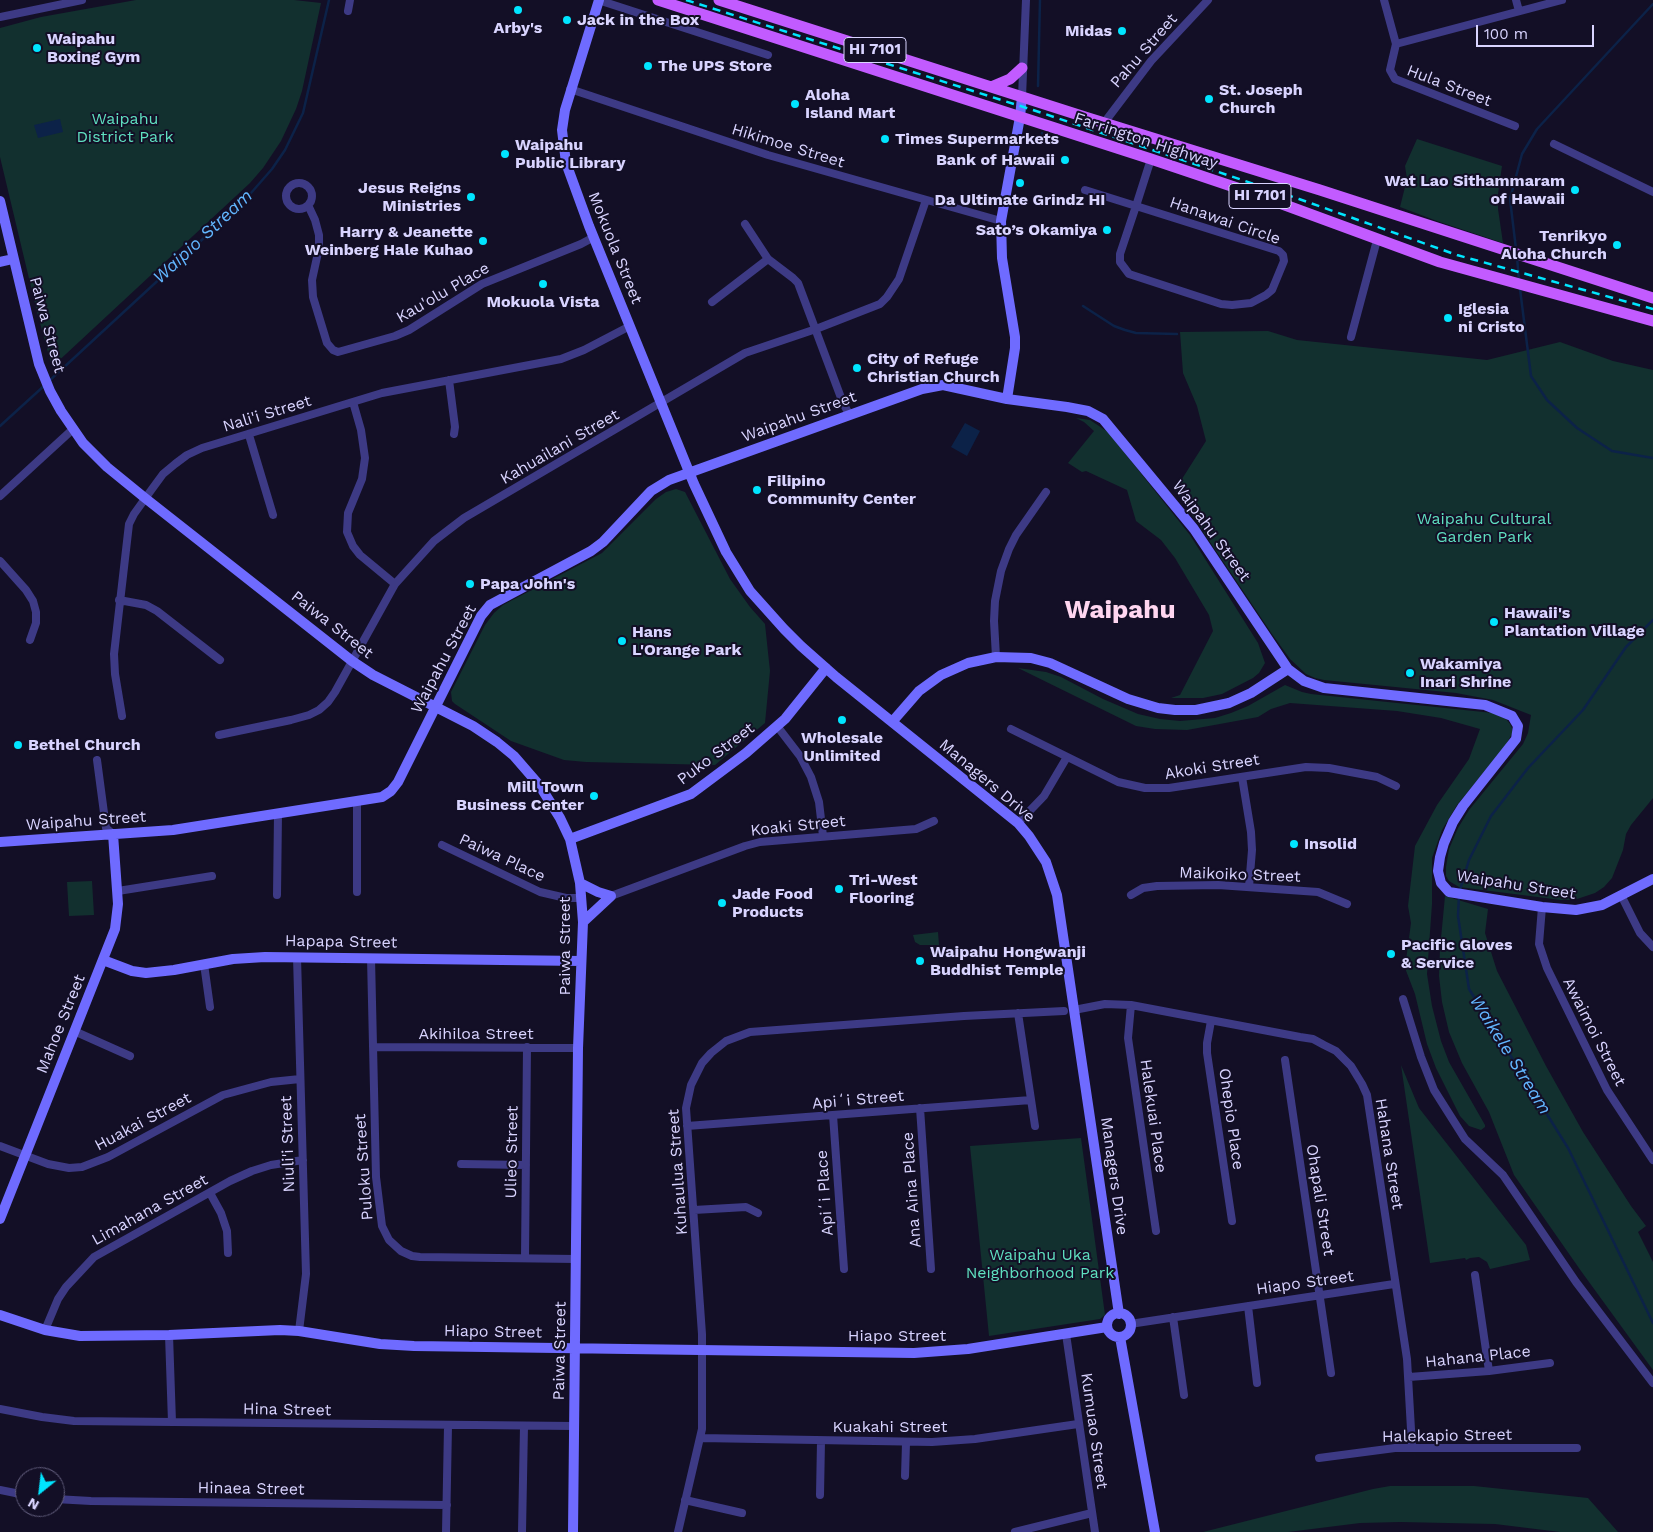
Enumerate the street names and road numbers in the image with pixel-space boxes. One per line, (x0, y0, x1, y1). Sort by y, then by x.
street label: Pahu Street (1107, 10, 1181, 92)
road number: HI 7101 (844, 38, 906, 62)
street label: Hula Street (1404, 61, 1494, 111)
street label: Farrington Highway (1072, 109, 1220, 173)
street label: Hikimoe Street (729, 120, 847, 172)
road number: HI 7101 (1229, 184, 1291, 208)
street label: Mokuola Street (584, 189, 646, 307)
street label: Hanawai Circle (1167, 193, 1283, 249)
street label: Kau'olu Place (393, 259, 493, 327)
street label: Paiwa Street (25, 275, 69, 375)
street label: Waipahu Street (739, 387, 859, 447)
street label: Nali'i Street (220, 391, 314, 437)
street label: Kahuailani Street (497, 405, 623, 489)
street label: Waipahu Street (1168, 477, 1254, 585)
street label: Paiwa Street (287, 587, 377, 663)
street label: Waipahu Street (407, 601, 481, 717)
street label: Puko Street (674, 719, 758, 789)
street label: Managers Drive (935, 735, 1039, 827)
street label: Akoki Street (1163, 750, 1261, 784)
street label: Waipahu Street (25, 807, 147, 835)
street label: Koaki Street (750, 811, 846, 841)
street label: Paiwa Place (456, 830, 548, 886)
street label: Maikoiko Street (1179, 863, 1301, 887)
street label: Waipahu Street (1455, 866, 1577, 904)
street label: Paiwa Street (555, 897, 575, 995)
street label: Hapapa Street (285, 931, 397, 953)
street label: Mahoe Street (32, 972, 90, 1076)
street label: Awaimoi Street (1558, 974, 1630, 1090)
street label: Akihiloa Street (418, 1024, 534, 1044)
street label: Halekuai Place (1136, 1058, 1170, 1174)
street label: Ohepio Place (1214, 1067, 1248, 1171)
street label: Apiʻi Street (811, 1086, 905, 1114)
street label: Huakai Street (92, 1089, 194, 1155)
street label: Niuli'i Street (277, 1095, 299, 1193)
street label: Hahana Street (1371, 1097, 1407, 1211)
street label: Ulieo Street (502, 1105, 522, 1199)
street label: Kuhaulua Street (664, 1108, 692, 1236)
street label: Puloku Street (351, 1113, 377, 1221)
street label: Managers Drive (1096, 1116, 1132, 1236)
street label: Ana Aina Place (898, 1131, 926, 1249)
street label: Ohapali Street (1302, 1143, 1338, 1257)
street label: Apiʻi Place (812, 1149, 838, 1237)
street label: Limahana Street (89, 1170, 211, 1250)
street label: Hiapo Street (1255, 1267, 1355, 1299)
street label: Paiwa Street (550, 1301, 570, 1401)
street label: Hiapo Street (444, 1322, 542, 1342)
street label: Hiapo Street (848, 1326, 946, 1346)
street label: Hahana Place (1424, 1342, 1532, 1372)
street label: Kumuao Street (1076, 1372, 1112, 1490)
street label: Hina Street (243, 1400, 331, 1420)
street label: Kuakahi Street (833, 1417, 947, 1437)
street label: Halekapio Street (1382, 1425, 1512, 1447)
street label: Hinaea Street (197, 1478, 305, 1500)

